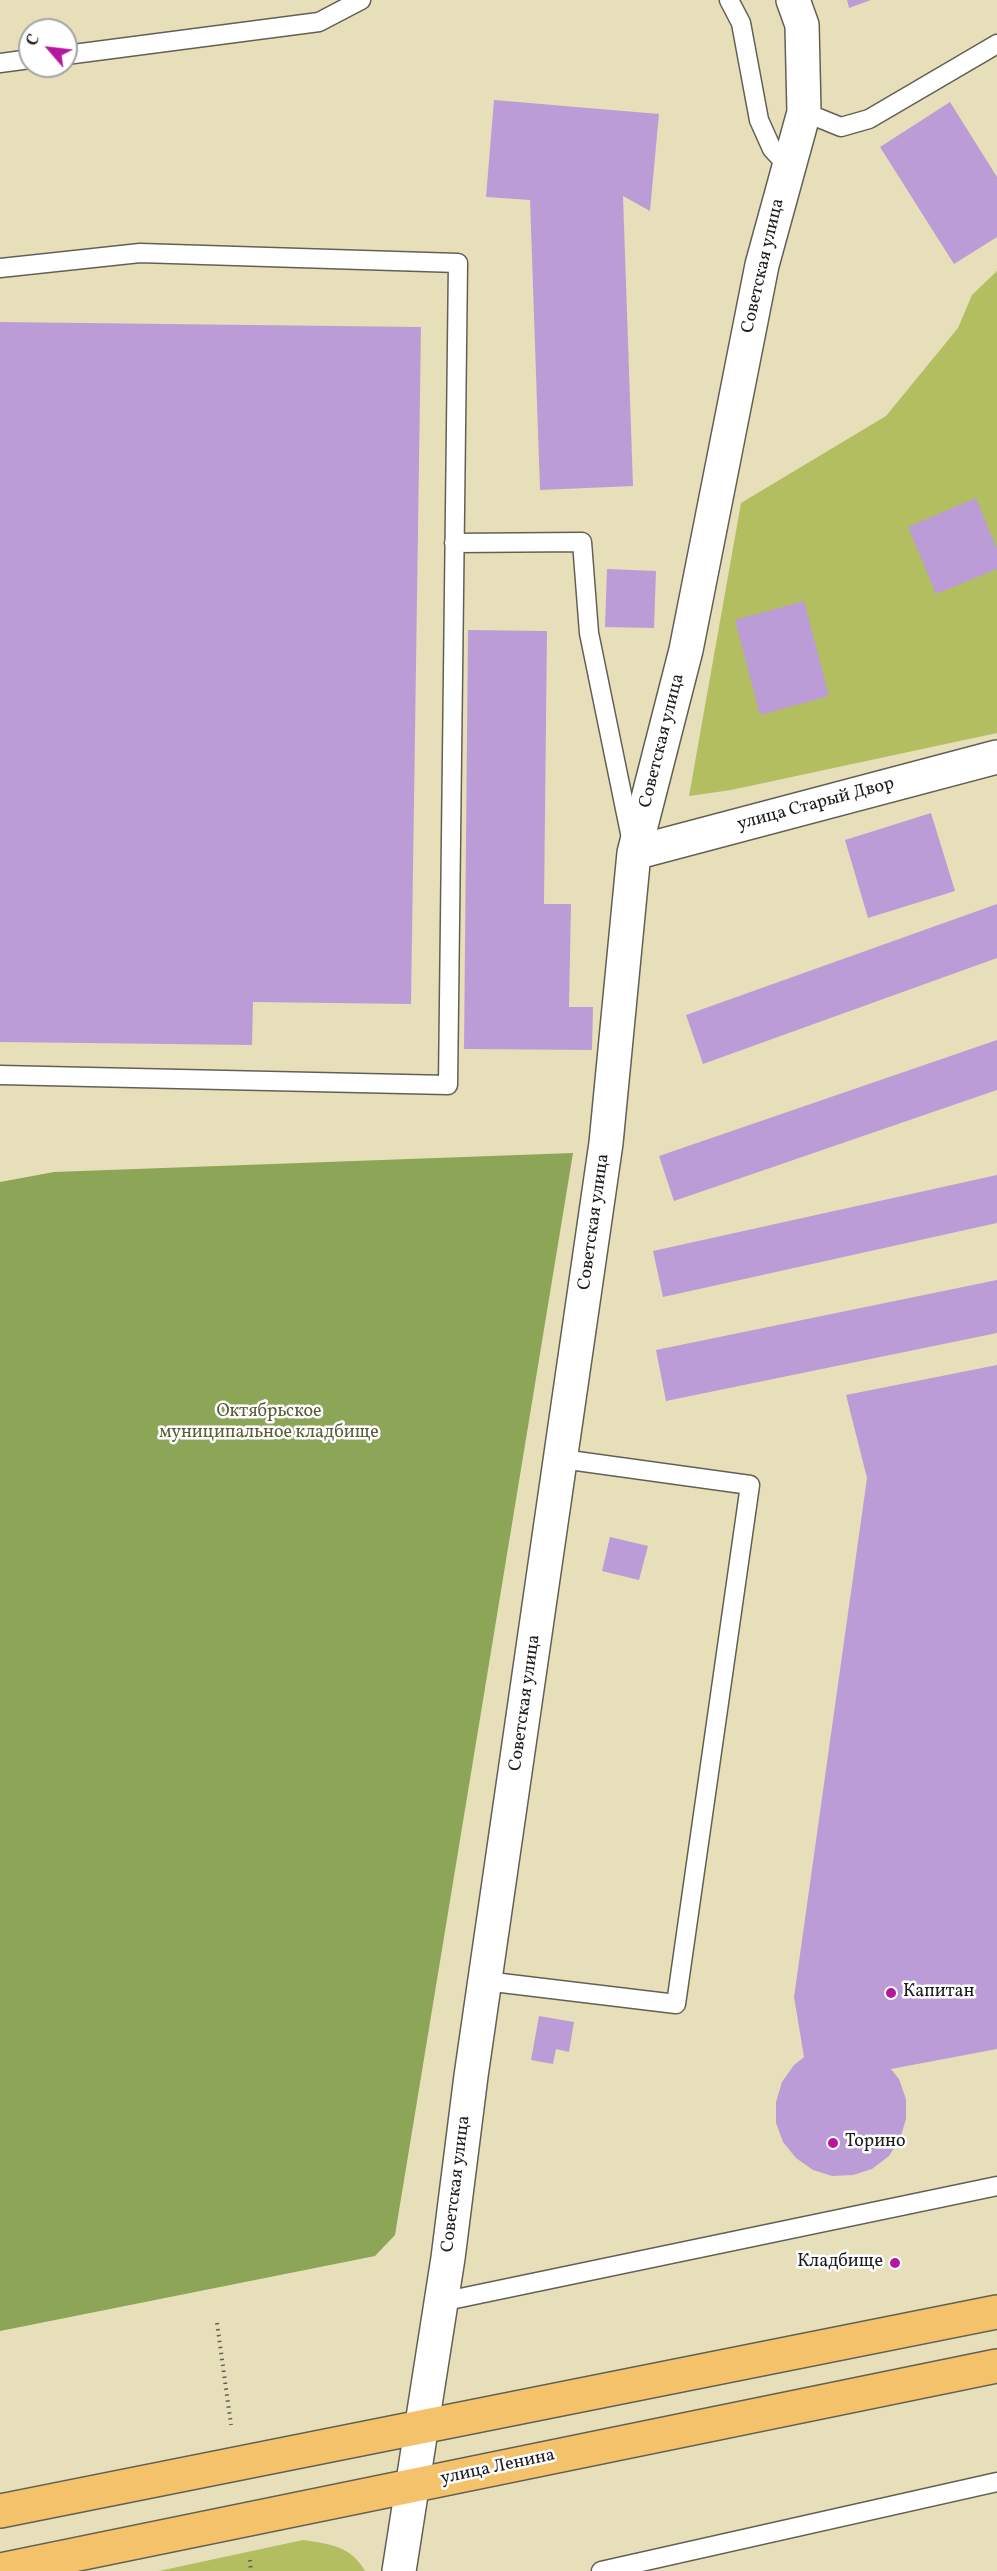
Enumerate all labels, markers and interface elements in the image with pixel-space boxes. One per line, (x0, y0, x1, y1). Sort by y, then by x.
north arrow (18, 18, 78, 78)
text: С (22, 31, 46, 50)
street label: Советская улица (738, 197, 790, 335)
street label: Советская улица (636, 672, 690, 810)
street label: улица Старый Двор (735, 774, 897, 836)
street label: Советская улица (575, 1152, 615, 1292)
park label: Октябрьское муниципальное кладбище (159, 1402, 379, 1444)
street label: Советская улица (506, 1633, 546, 1773)
place label: Капитан (903, 1982, 974, 2004)
marker: Капитан (884, 1986, 898, 2000)
street label: Советская улица (438, 2114, 476, 2254)
place label: Торино (845, 2132, 906, 2154)
marker: Торино (826, 2136, 840, 2150)
place label: Кладбище (797, 2252, 883, 2274)
marker: Кладбище (888, 2256, 902, 2270)
street label: улица Ленина (439, 2445, 557, 2491)

